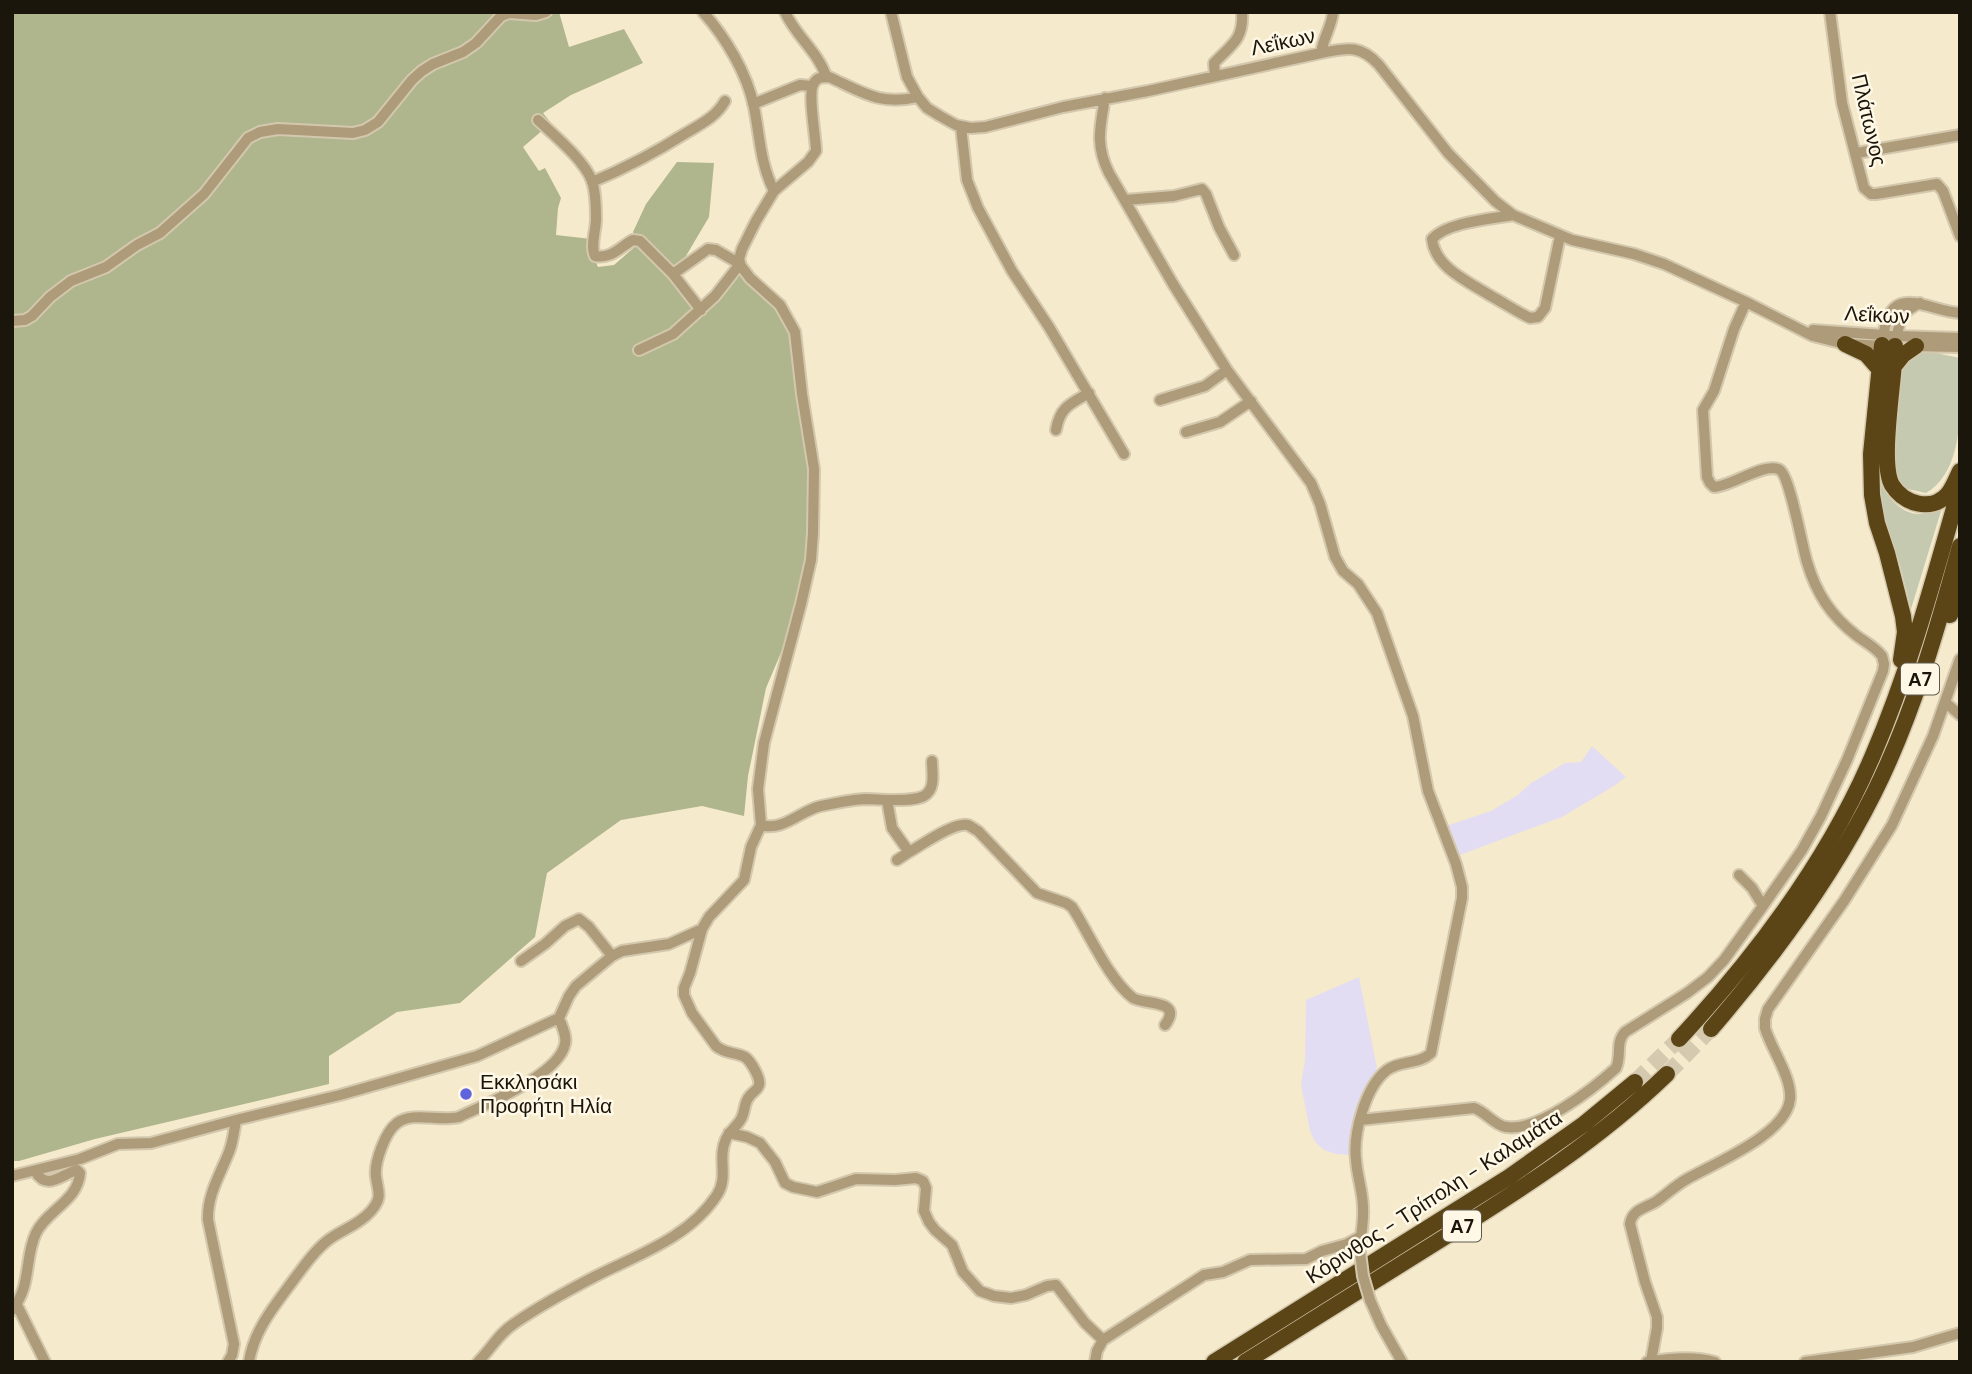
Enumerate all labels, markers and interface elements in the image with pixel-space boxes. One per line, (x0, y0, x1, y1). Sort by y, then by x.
street label: Λεΐκων (1248, 22, 1318, 62)
street label: Πλάτωνος (1845, 71, 1893, 169)
street label: Λεΐκων (1844, 299, 1910, 331)
road number: Α7 (1901, 664, 1939, 694)
place label: Εκκλησάκι Προφήτη Ηλία (480, 1068, 612, 1120)
marker: Εκκλησάκι Προφήτη Ηλία (458, 1086, 474, 1102)
street label: Κόρινθος - Τρίπολη - Καλαμάτα (1301, 1104, 1567, 1290)
road number: Α7 (1443, 1210, 1481, 1242)

